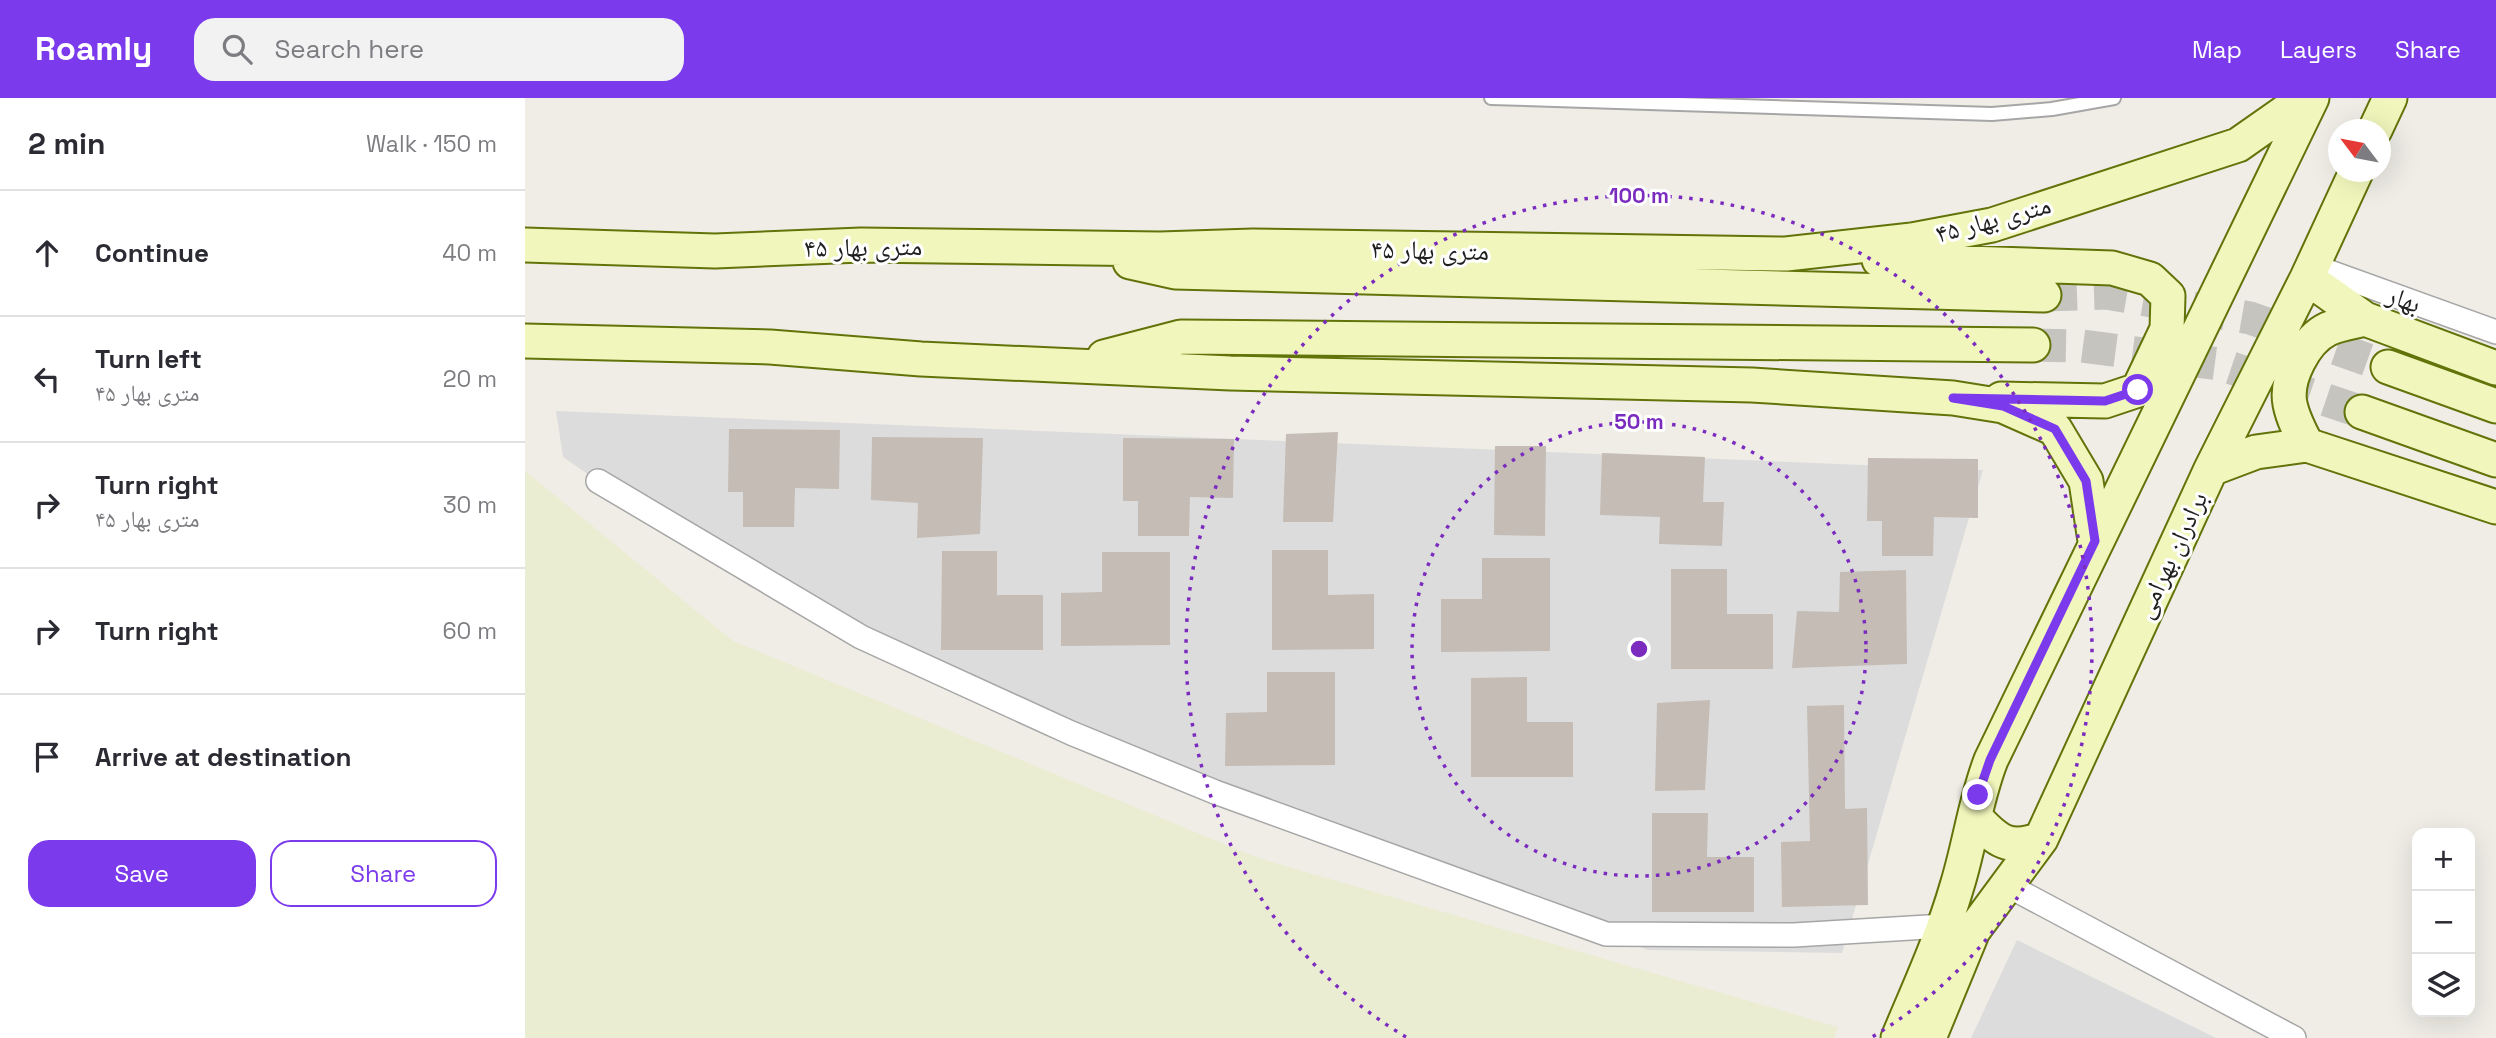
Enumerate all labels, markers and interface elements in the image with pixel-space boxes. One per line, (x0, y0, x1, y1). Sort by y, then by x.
search box (194, 18, 684, 81)
text: Roamly (35, 28, 152, 70)
icon: search (218, 30, 256, 68)
text: Search here (274, 32, 424, 66)
text: Map (2192, 34, 2242, 65)
text: Layers (2280, 34, 2357, 65)
text: Share (2395, 34, 2461, 65)
north arrow (2328, 119, 2391, 182)
text: 2 min (28, 124, 106, 163)
text: Walk · 150 m (366, 129, 497, 159)
text: 100 m (1609, 182, 1669, 209)
street label: ۴۵ متری بهار (1932, 187, 2054, 251)
street label: ۴۵ متری بهار (804, 229, 922, 265)
street label: ۴۵ متری بهار (1371, 232, 1489, 268)
icon: ahead (28, 234, 66, 272)
text: Continue (95, 236, 209, 270)
text: 40 m (442, 238, 497, 268)
street label: بهار (2381, 277, 2426, 321)
text: Turn left (95, 342, 202, 376)
icon: left (28, 360, 66, 398)
text: 20 m (443, 364, 497, 394)
route start (2122, 374, 2153, 405)
text: ۴۵ متری بهار (95, 378, 200, 408)
text: 50 m (1614, 408, 1664, 435)
text: Turn right (95, 468, 219, 502)
icon: right (28, 486, 66, 524)
street label: برادران بهرامی (2127, 486, 2215, 624)
text: 30 m (443, 490, 497, 520)
text: ۴۵ متری بهار (95, 504, 200, 534)
icon: right (28, 612, 66, 650)
text: Turn right (95, 614, 219, 648)
text: 60 m (442, 616, 497, 646)
centre of rings (1627, 637, 1651, 661)
icon: arrive (28, 738, 66, 776)
text: Arrive at destination (95, 740, 352, 774)
route end (1962, 779, 1993, 810)
map controls (2412, 828, 2475, 1017)
button: + (2412, 828, 2475, 891)
button: Save (28, 840, 256, 907)
button: Share (270, 840, 497, 907)
button: − (2412, 891, 2475, 954)
button: layers (2412, 954, 2475, 1017)

